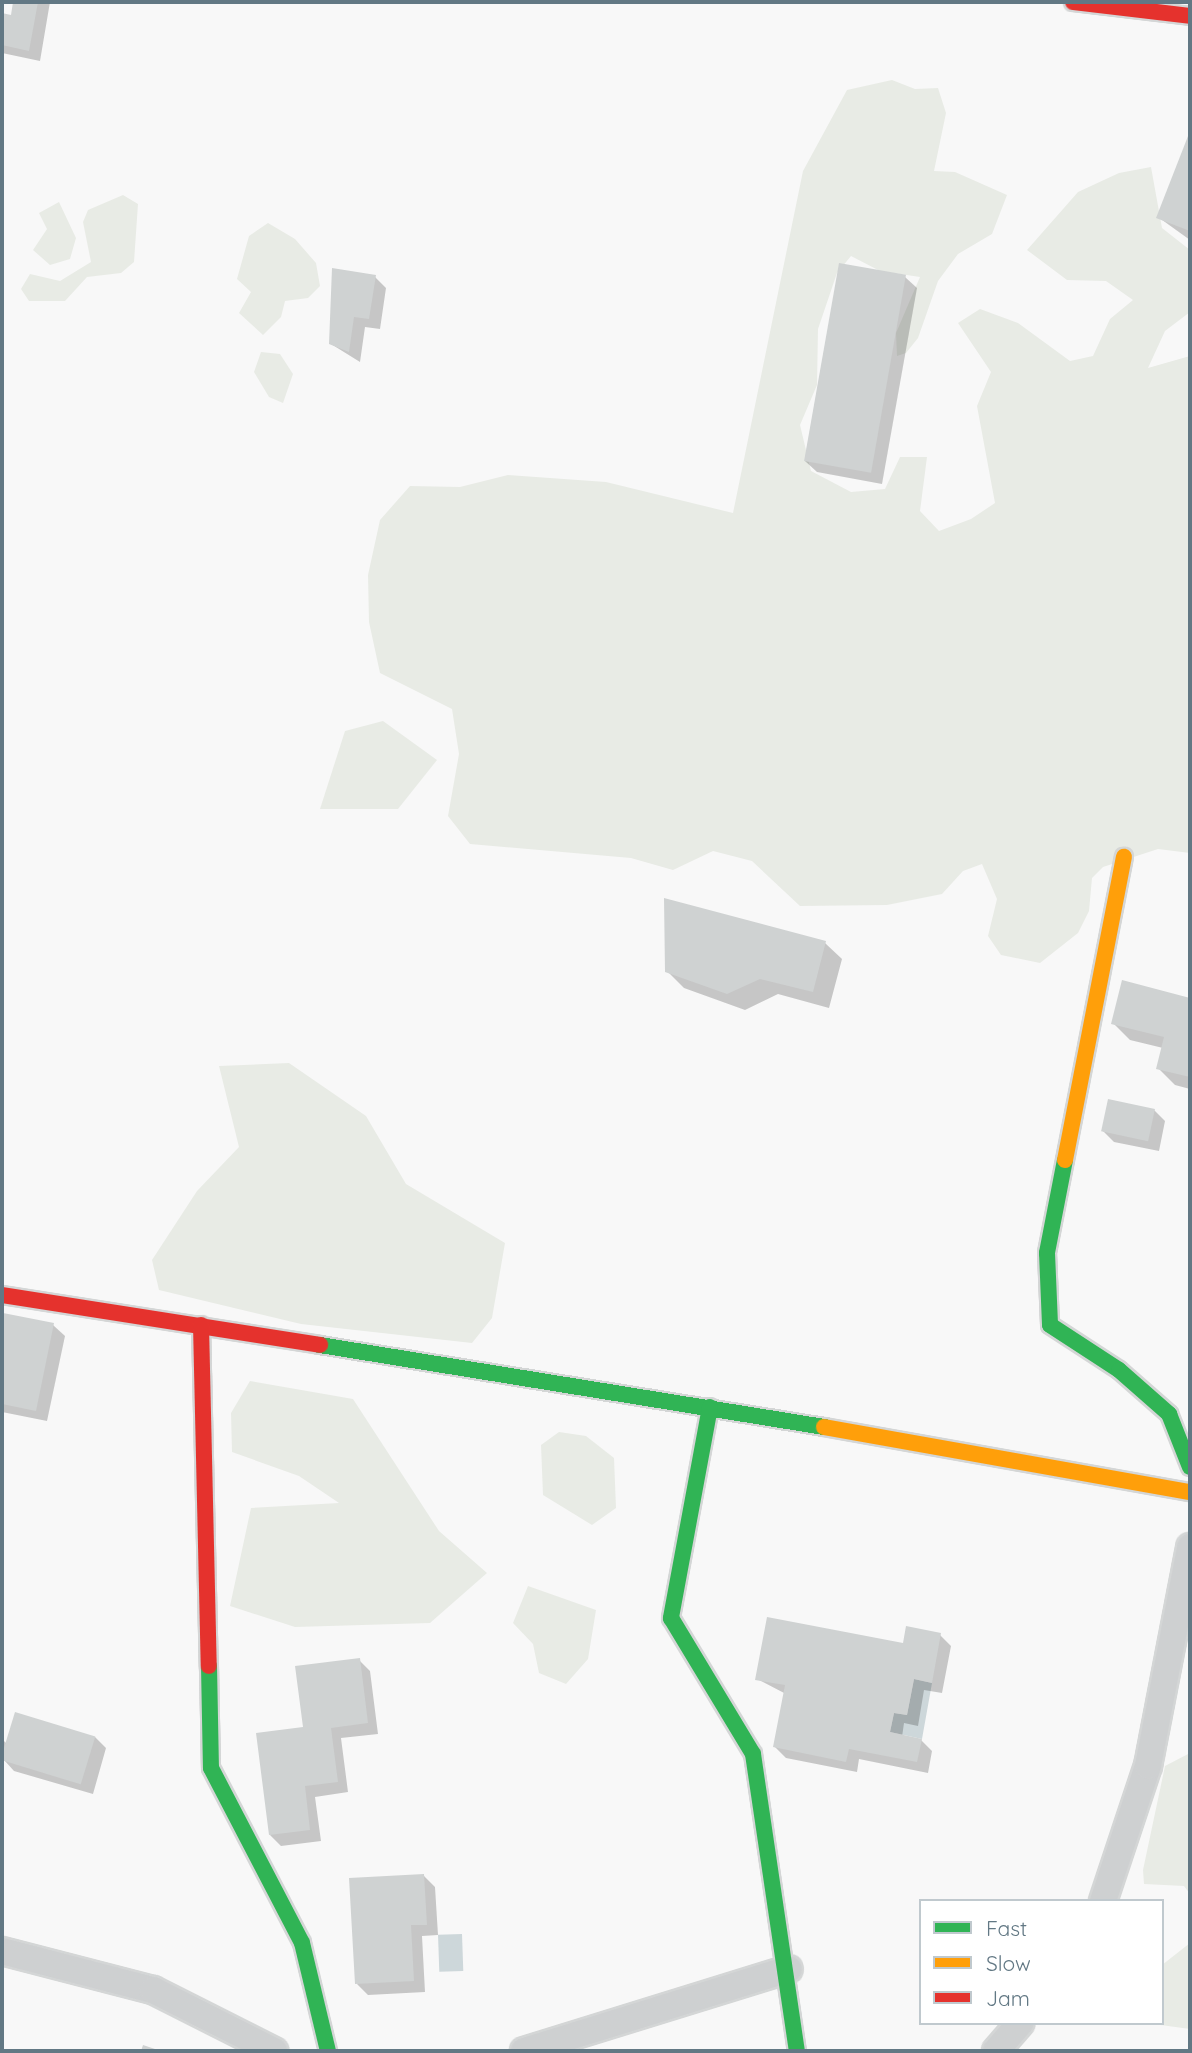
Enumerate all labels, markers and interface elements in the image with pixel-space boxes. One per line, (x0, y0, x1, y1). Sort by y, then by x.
legend (919, 1899, 1164, 2025)
text: Fast (986, 1915, 1027, 1941)
text: Slow (986, 1950, 1031, 1976)
text: Jam (986, 1985, 1030, 2011)

